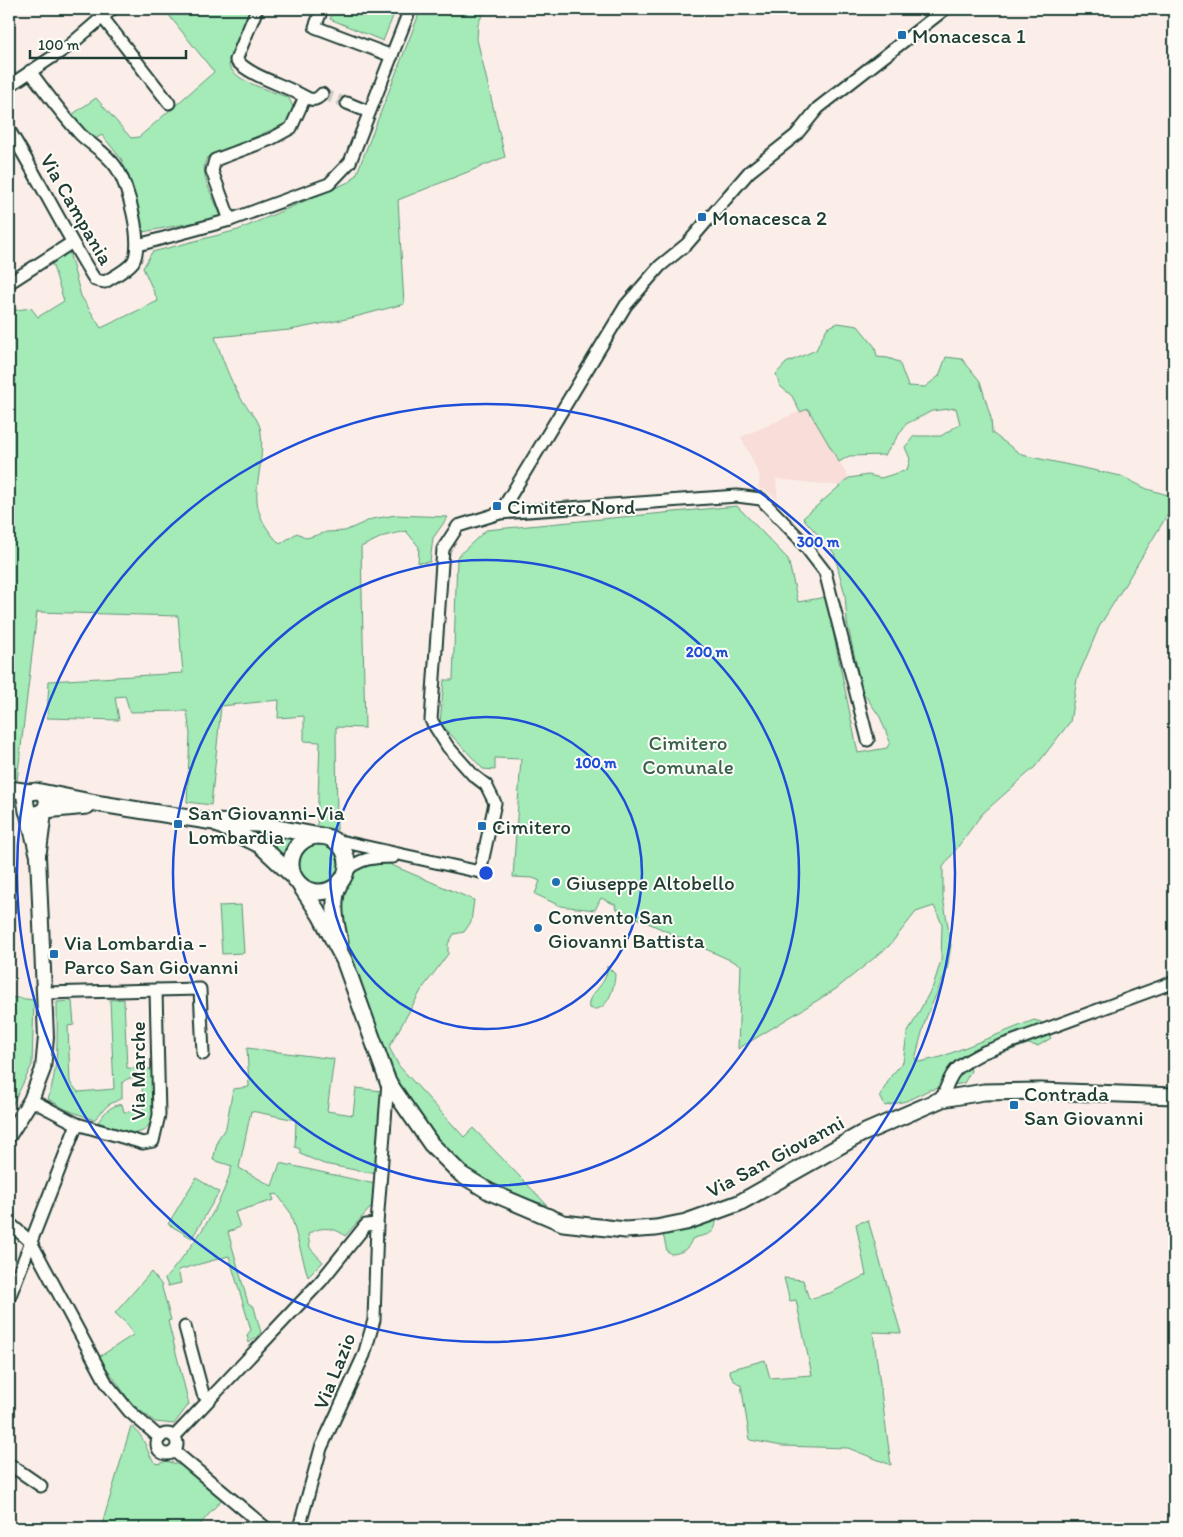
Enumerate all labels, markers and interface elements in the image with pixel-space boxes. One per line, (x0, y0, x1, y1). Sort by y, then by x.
place label: Monacesca 1 (912, 23, 1026, 48)
scale bar (30, 28, 186, 60)
marker: Monacesca 1 (896, 29, 908, 41)
text: 100 m (38, 36, 80, 54)
street label: Via Campania (35, 149, 119, 269)
place label: Monacesca 2 (712, 205, 827, 230)
marker: Monacesca 2 (696, 211, 708, 223)
place label: Cimitero Nord (507, 494, 635, 519)
marker: Cimitero Nord (491, 500, 503, 512)
text: 300 m (797, 533, 840, 551)
text: 200 m (686, 643, 729, 661)
park label: Cimitero Comunale (642, 730, 734, 779)
text: 100 m (575, 754, 617, 772)
place label: San Giovanni-Via Lombardia (188, 800, 345, 849)
place label: Cimitero (492, 814, 571, 839)
marker: San Giovanni-Via Lombardia (172, 818, 184, 830)
marker: Cimitero (476, 820, 488, 832)
centre of rings (477, 864, 495, 882)
place label: Giuseppe Altobello (566, 870, 735, 895)
marker: Giuseppe Altobello (550, 876, 562, 888)
place label: Convento San Giovanni Battista (548, 904, 705, 953)
marker: Convento San Giovanni Battista (532, 922, 544, 934)
place label: Via Lombardia - Parco San Giovanni (64, 930, 239, 979)
marker: Via Lombardia - Parco San Giovanni (48, 948, 60, 960)
street label: Via Marche (125, 1021, 150, 1121)
place label: Contrada San Giovanni (1024, 1081, 1144, 1130)
marker: Contrada San Giovanni (1008, 1099, 1020, 1111)
street label: Via San Giovanni (702, 1109, 848, 1203)
street label: Via Lazio (307, 1329, 361, 1413)

